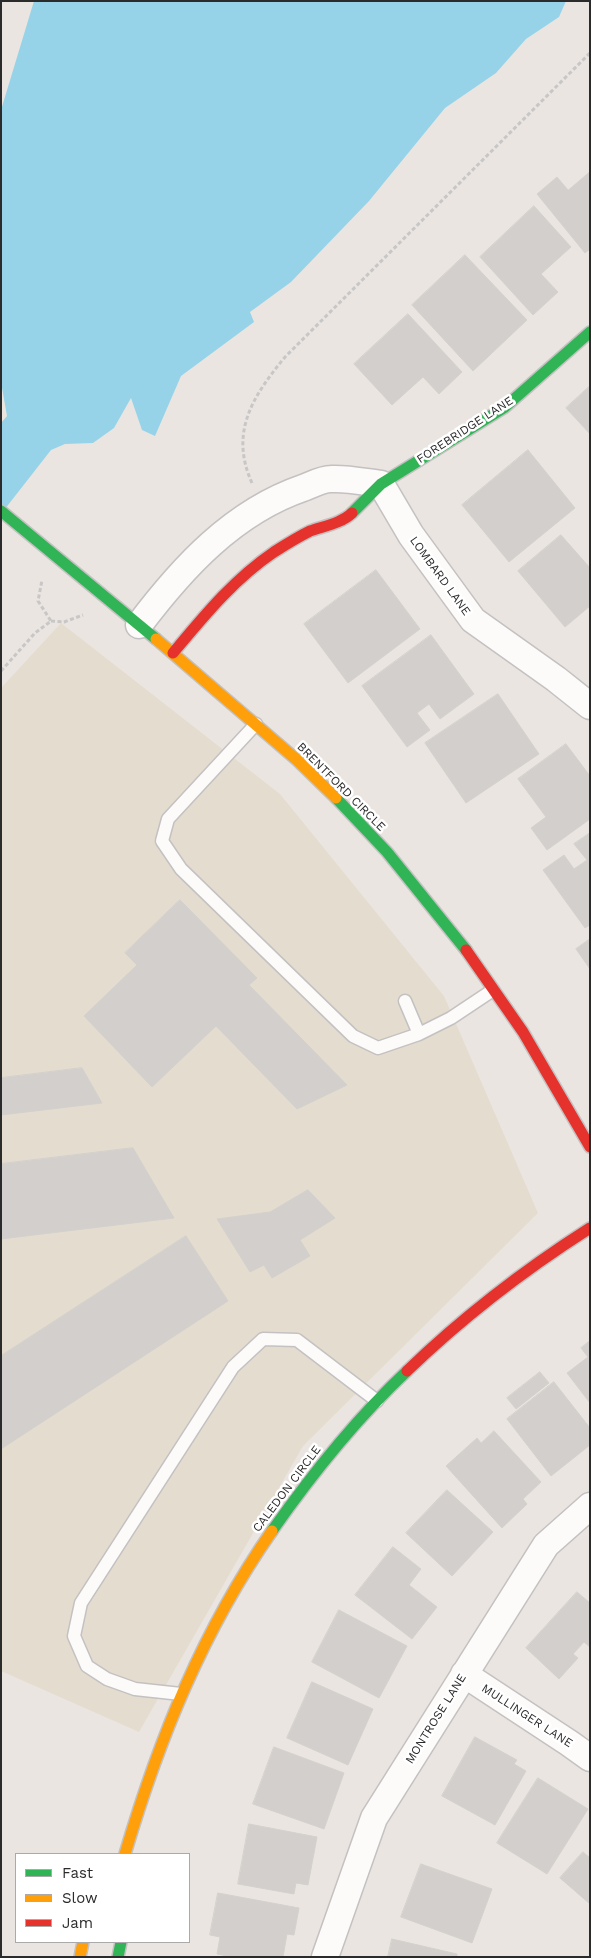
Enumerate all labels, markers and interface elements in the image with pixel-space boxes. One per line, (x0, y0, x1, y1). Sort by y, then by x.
street label: FOREBRIDGE LANE (414, 394, 516, 466)
street label: LOMBARD LANE (407, 534, 473, 618)
street label: BRENTFORD CIRCLE (294, 740, 388, 834)
street label: CALEDON CIRCLE (250, 1443, 324, 1535)
street label: MONTROSE LANE (403, 1671, 469, 1767)
street label: MULLINGER LANE (479, 1681, 575, 1751)
legend (15, 1853, 190, 1943)
text: Fast (62, 1864, 93, 1882)
text: Slow (62, 1889, 98, 1907)
text: Jam (62, 1914, 93, 1932)

